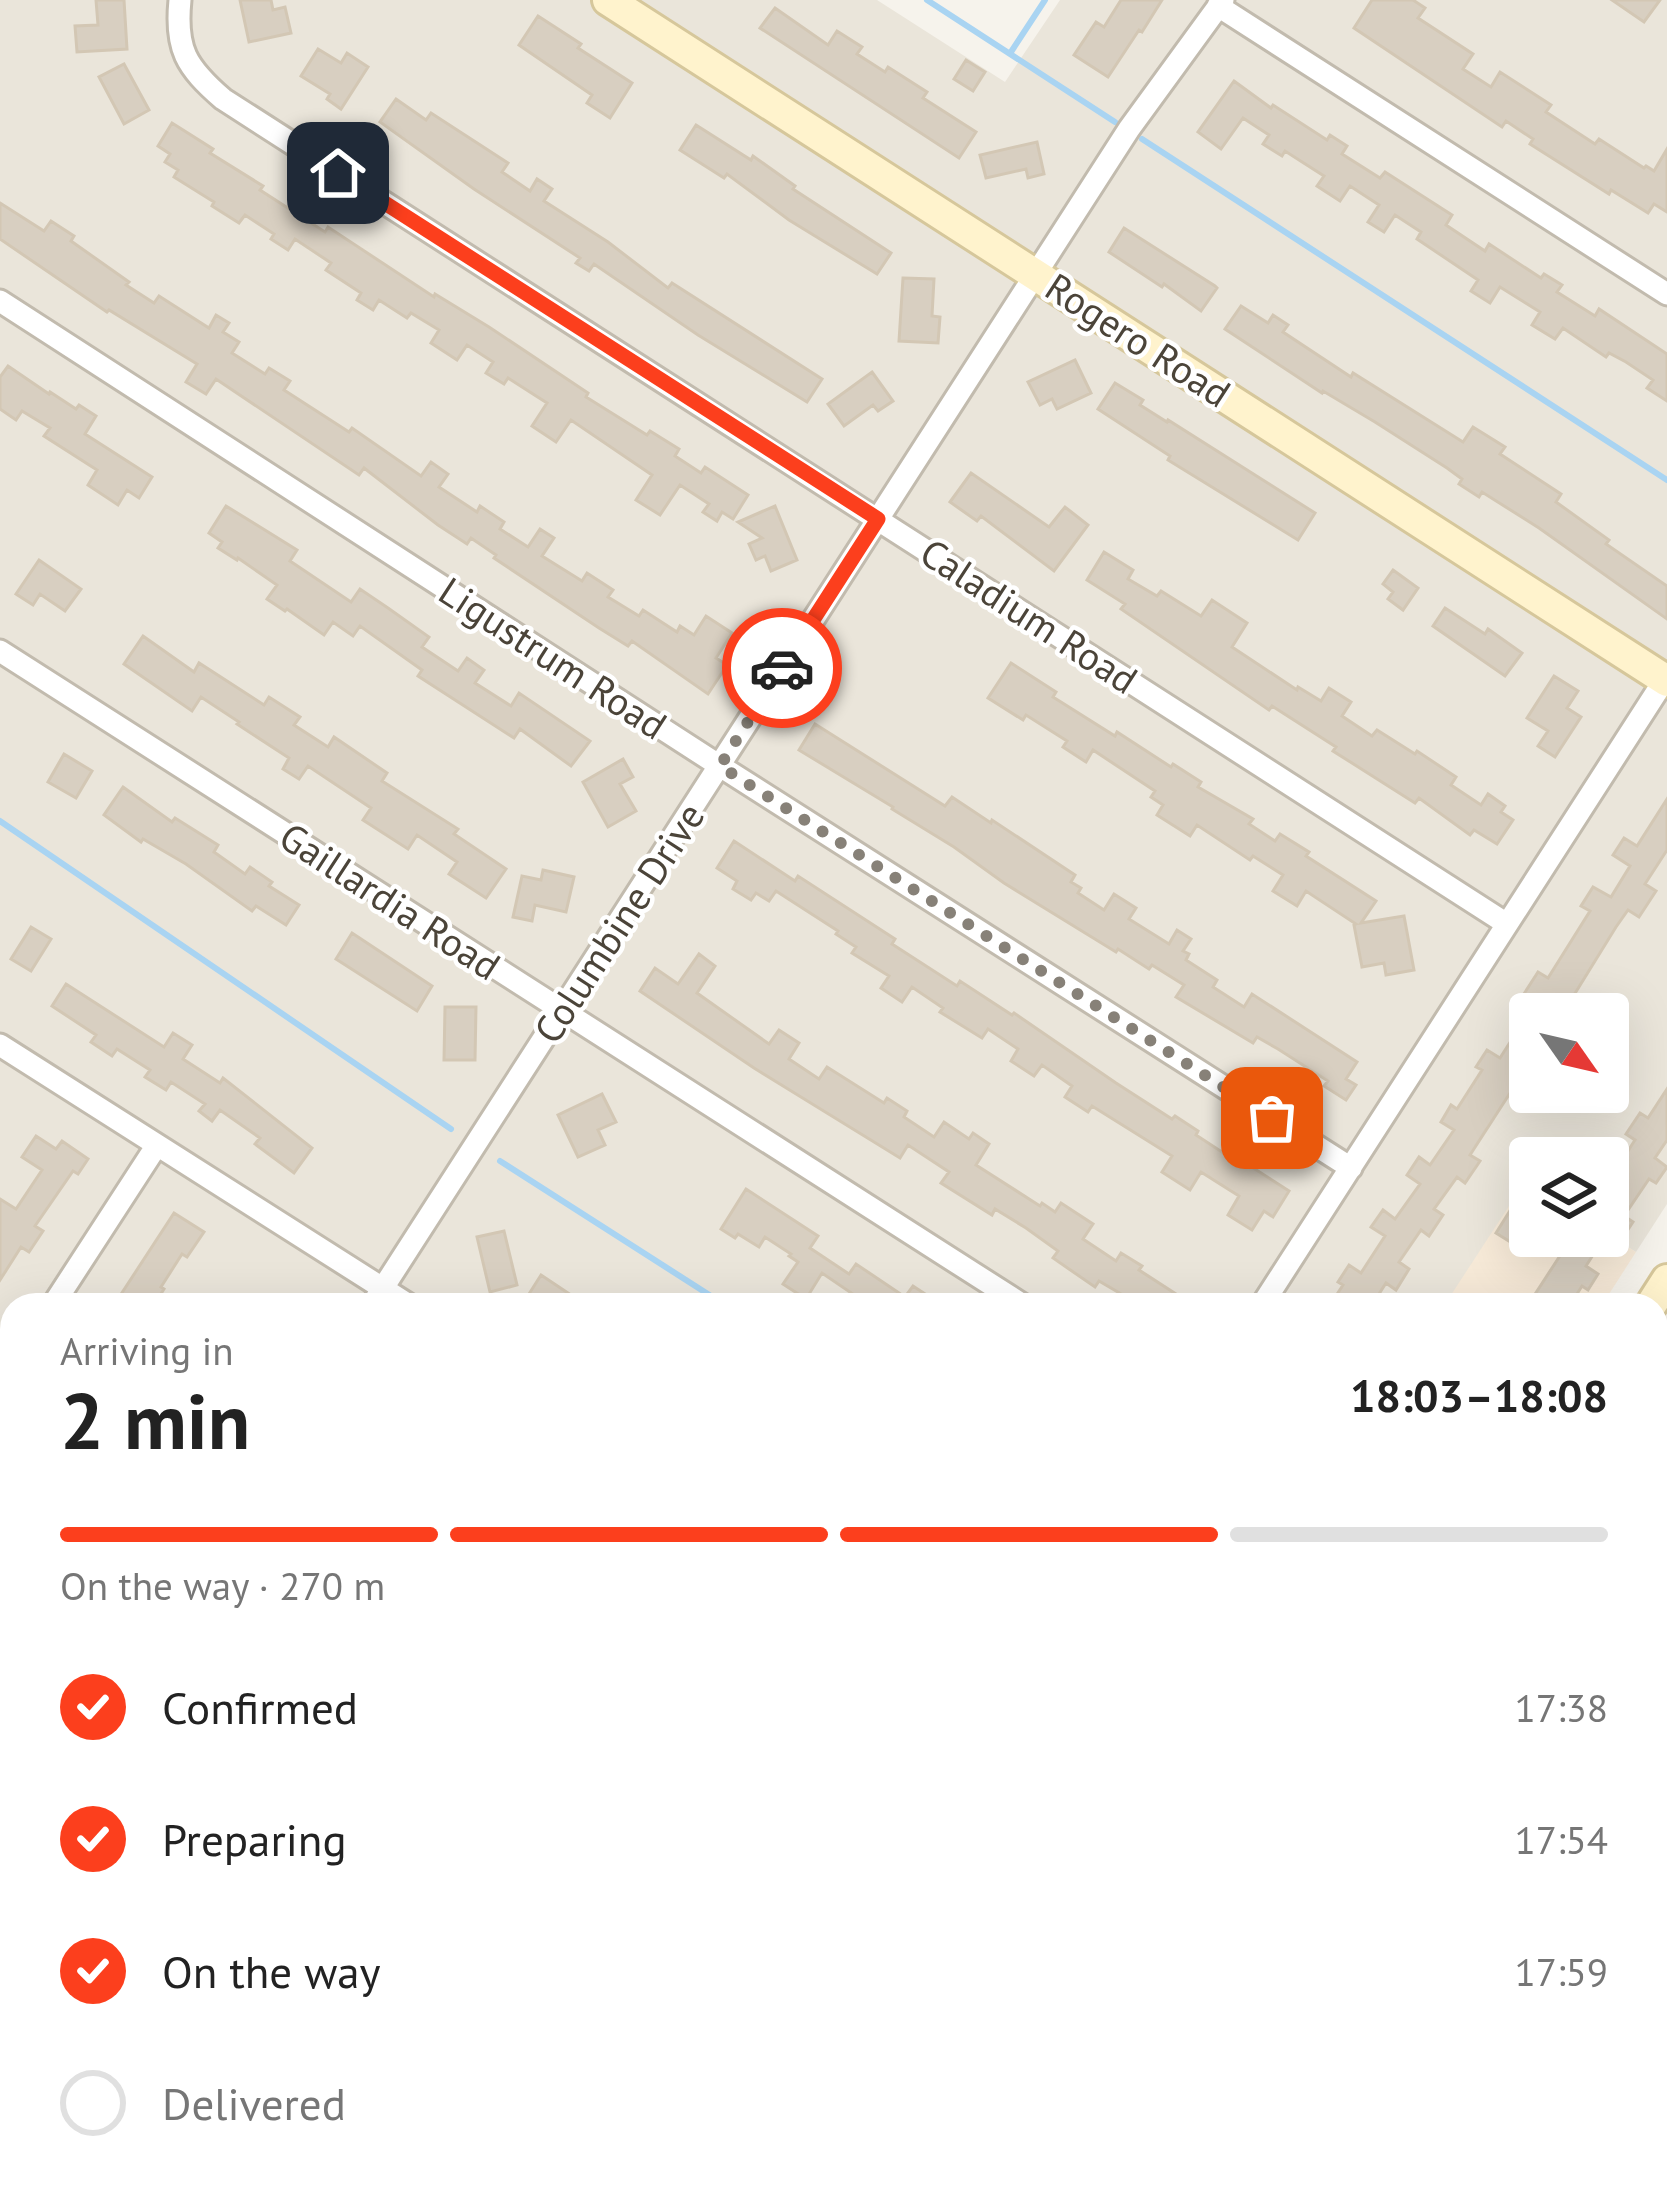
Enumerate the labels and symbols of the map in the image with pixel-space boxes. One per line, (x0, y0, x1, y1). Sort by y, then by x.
pin (287, 122, 389, 224)
street label: Rogero Road (1036, 261, 1240, 418)
street label: Caladium Road (911, 526, 1147, 705)
street label: Ligustrum Road (430, 565, 677, 750)
courier (722, 608, 842, 728)
street label: Columbine Drive (522, 793, 715, 1053)
street label: Gaillardia Road (270, 810, 510, 991)
north arrow (1509, 993, 1629, 1113)
pin (1221, 1067, 1323, 1169)

